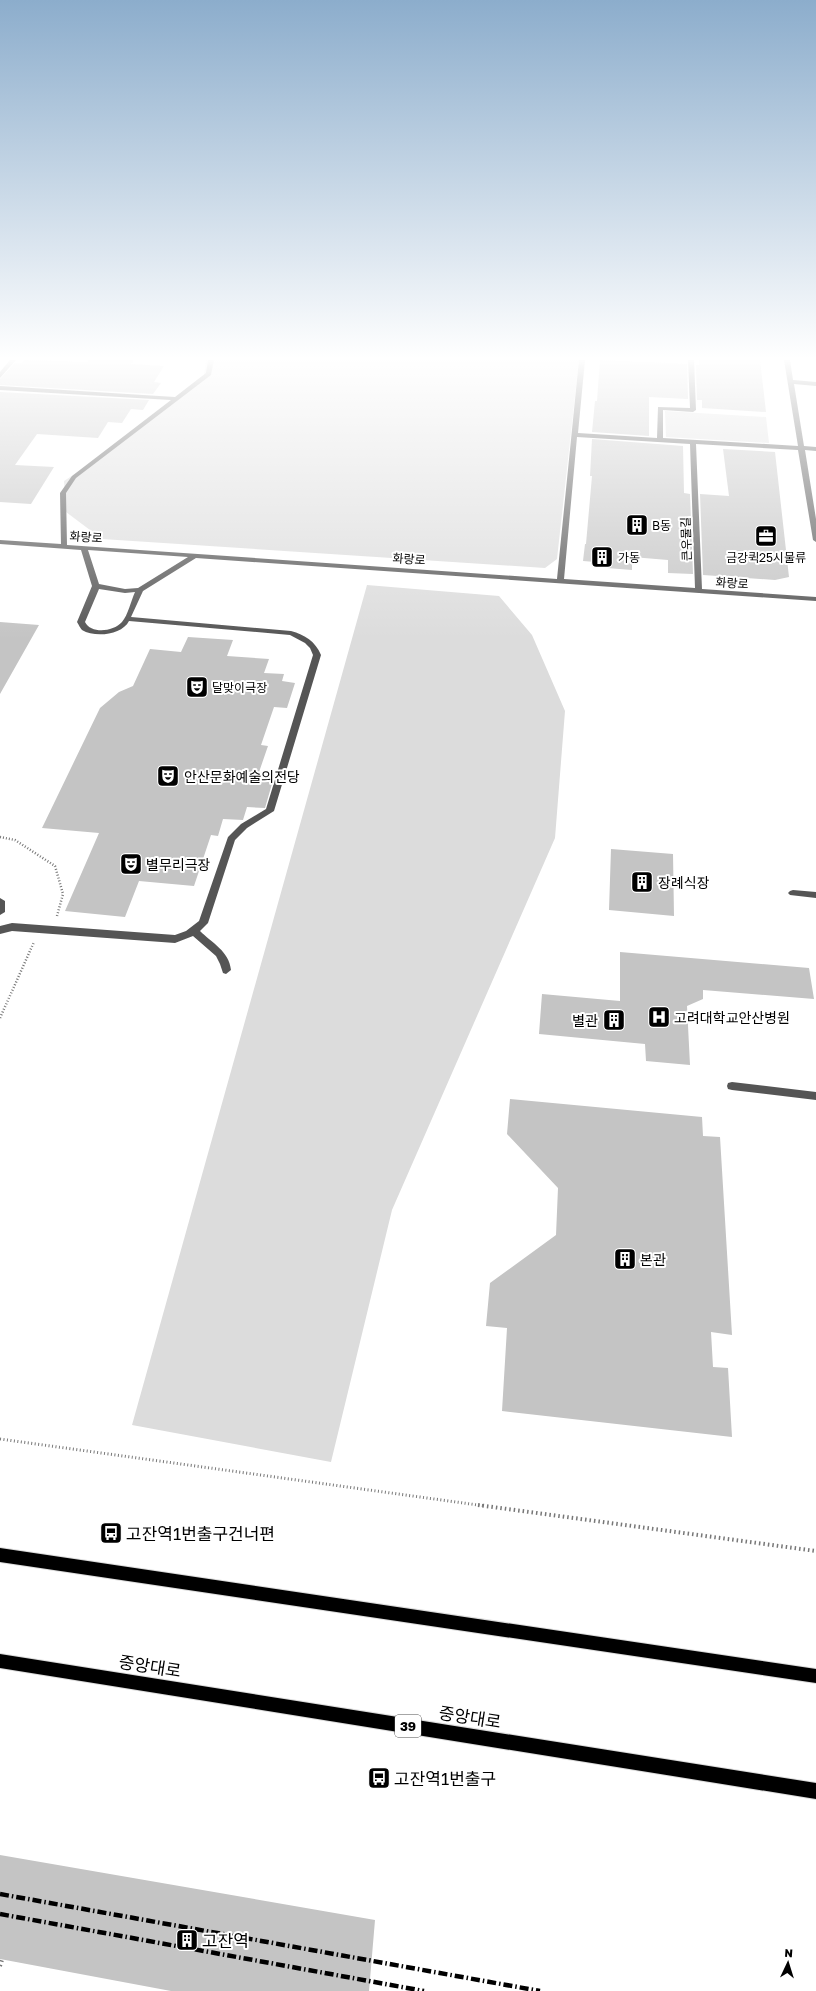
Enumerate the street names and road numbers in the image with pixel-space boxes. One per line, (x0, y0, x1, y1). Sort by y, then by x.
street label: 큰우물길 (678, 517, 694, 561)
street label: 화랑로 (69, 528, 103, 546)
street label: 화랑로 (392, 550, 426, 568)
street label: 화랑로 (715, 574, 749, 592)
street label: 중앙대로 (117, 1651, 183, 1681)
street label: 중앙대로 (437, 1702, 503, 1732)
road number: 39 (395, 1715, 421, 1737)

